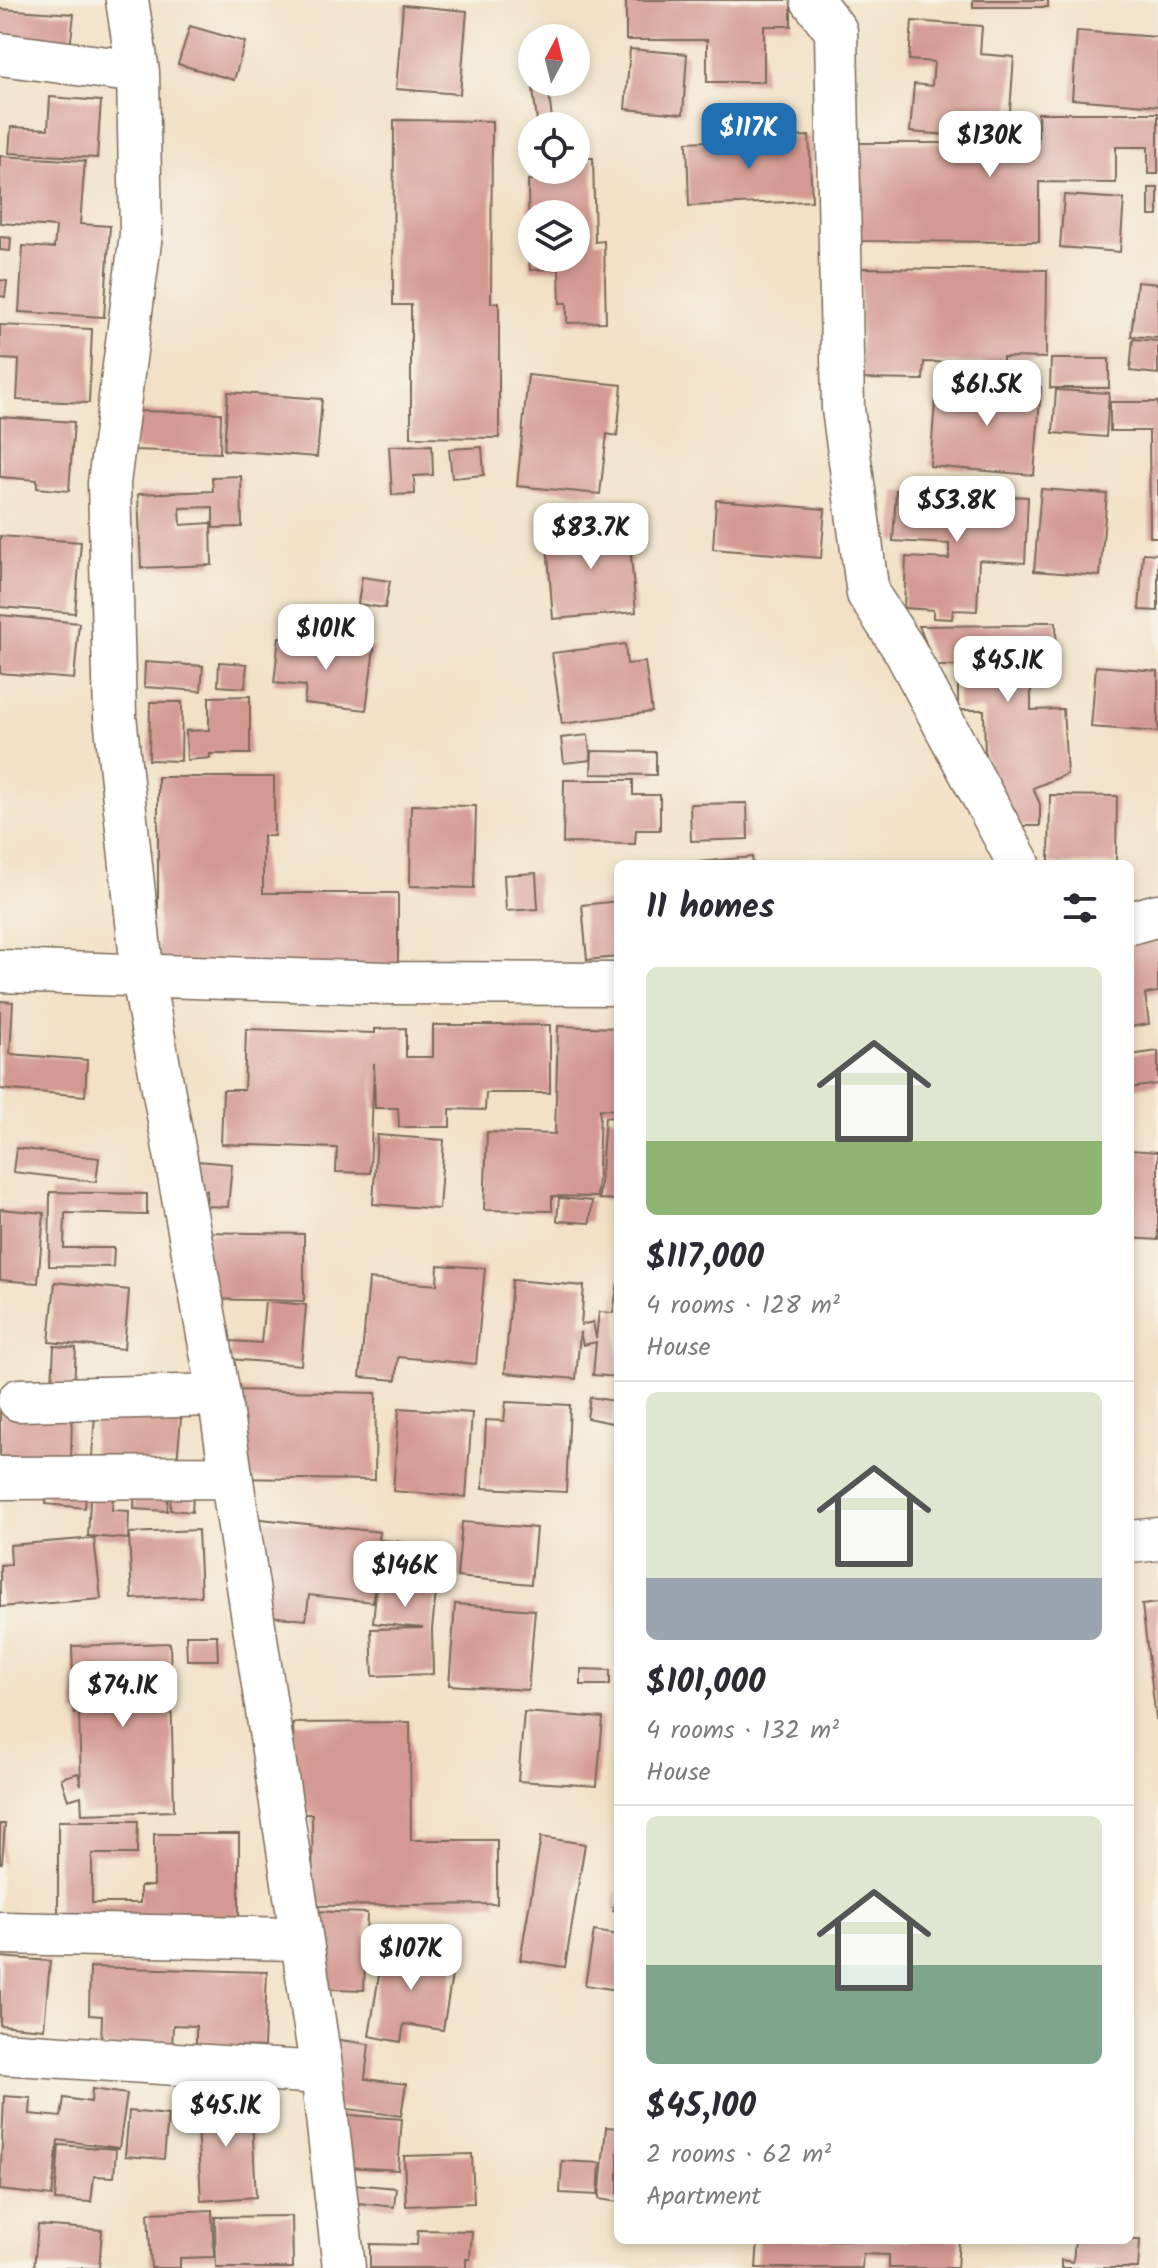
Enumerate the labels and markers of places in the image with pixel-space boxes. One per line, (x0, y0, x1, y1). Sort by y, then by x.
pin: $117K (693, 103, 805, 171)
pin: $130K (934, 111, 1046, 179)
pin: $61.5K (922, 360, 1052, 428)
pin: $53.8K (892, 476, 1022, 544)
pin: $83.7K (526, 503, 656, 571)
pin: $101K (270, 604, 382, 672)
pin: $45.1K (943, 636, 1073, 704)
pin: $146K (349, 1541, 461, 1609)
pin: $74.1K (58, 1661, 188, 1729)
pin: $107K (355, 1924, 467, 1992)
pin: $45.1K (161, 2081, 291, 2149)

